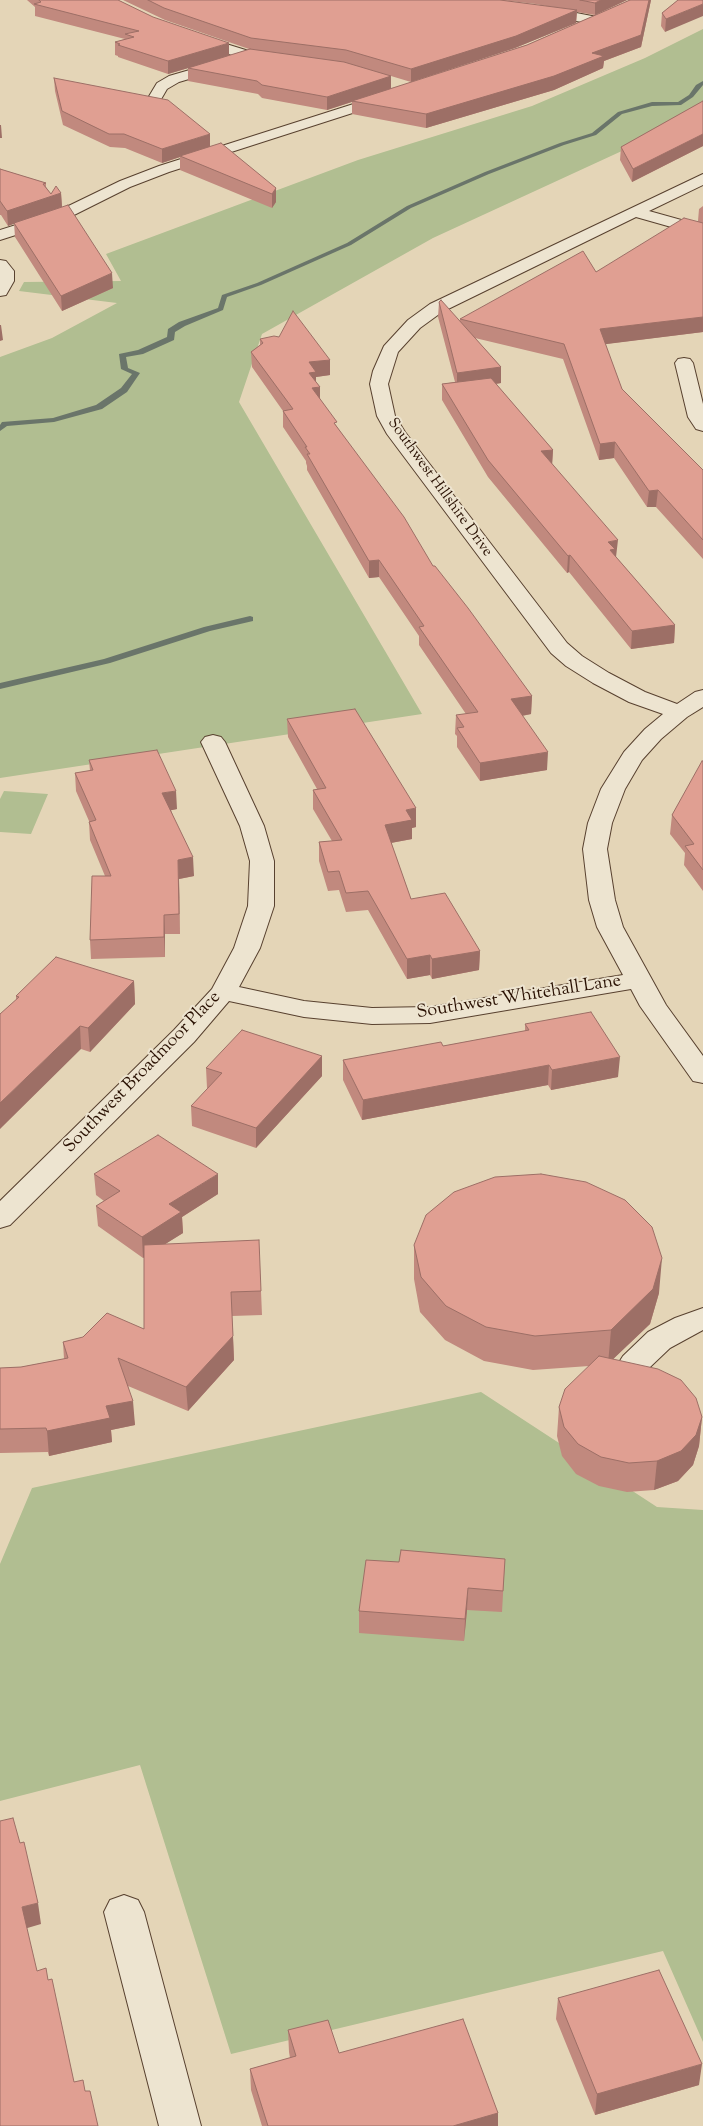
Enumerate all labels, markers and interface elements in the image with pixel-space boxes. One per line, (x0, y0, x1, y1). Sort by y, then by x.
street label: Southwest Hillshire Drive (383, 415, 495, 561)
street label: Southwest Whitehall Lane (415, 971, 623, 1025)
street label: Southwest Broadmoor Place (60, 988, 226, 1158)

